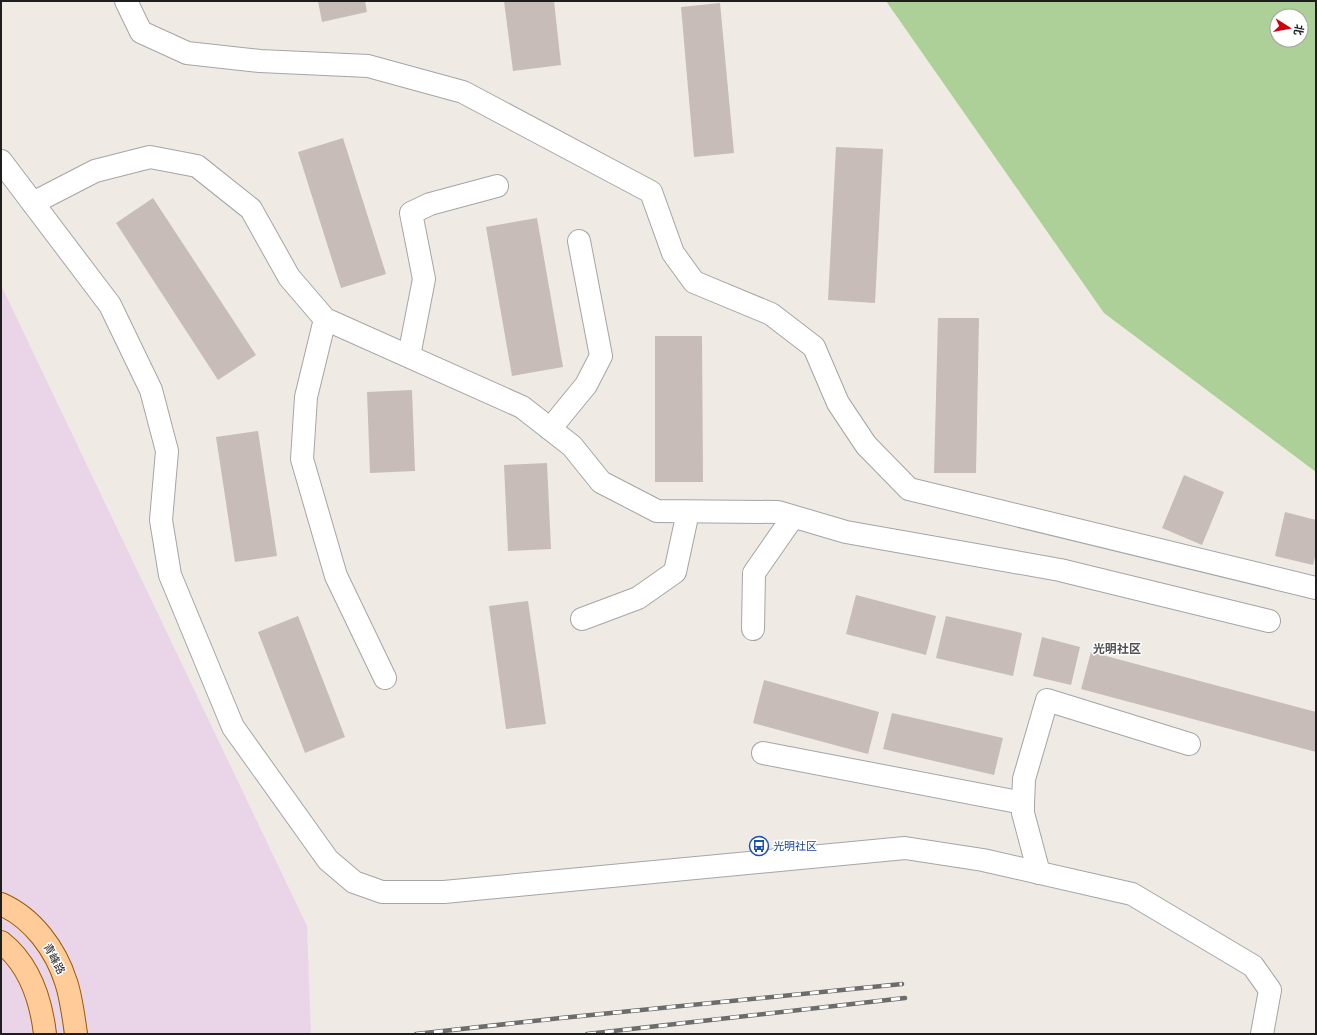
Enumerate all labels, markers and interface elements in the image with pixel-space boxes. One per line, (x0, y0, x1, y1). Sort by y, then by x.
north arrow (1269, 8, 1309, 48)
text: 北 (1291, 23, 1306, 36)
district label: 光明社区 (1093, 642, 1141, 656)
bus stop icon: 光明社区 (748, 835, 770, 857)
place label: 光明社区 (773, 840, 817, 853)
street label: 青峰路 (41, 941, 67, 977)

